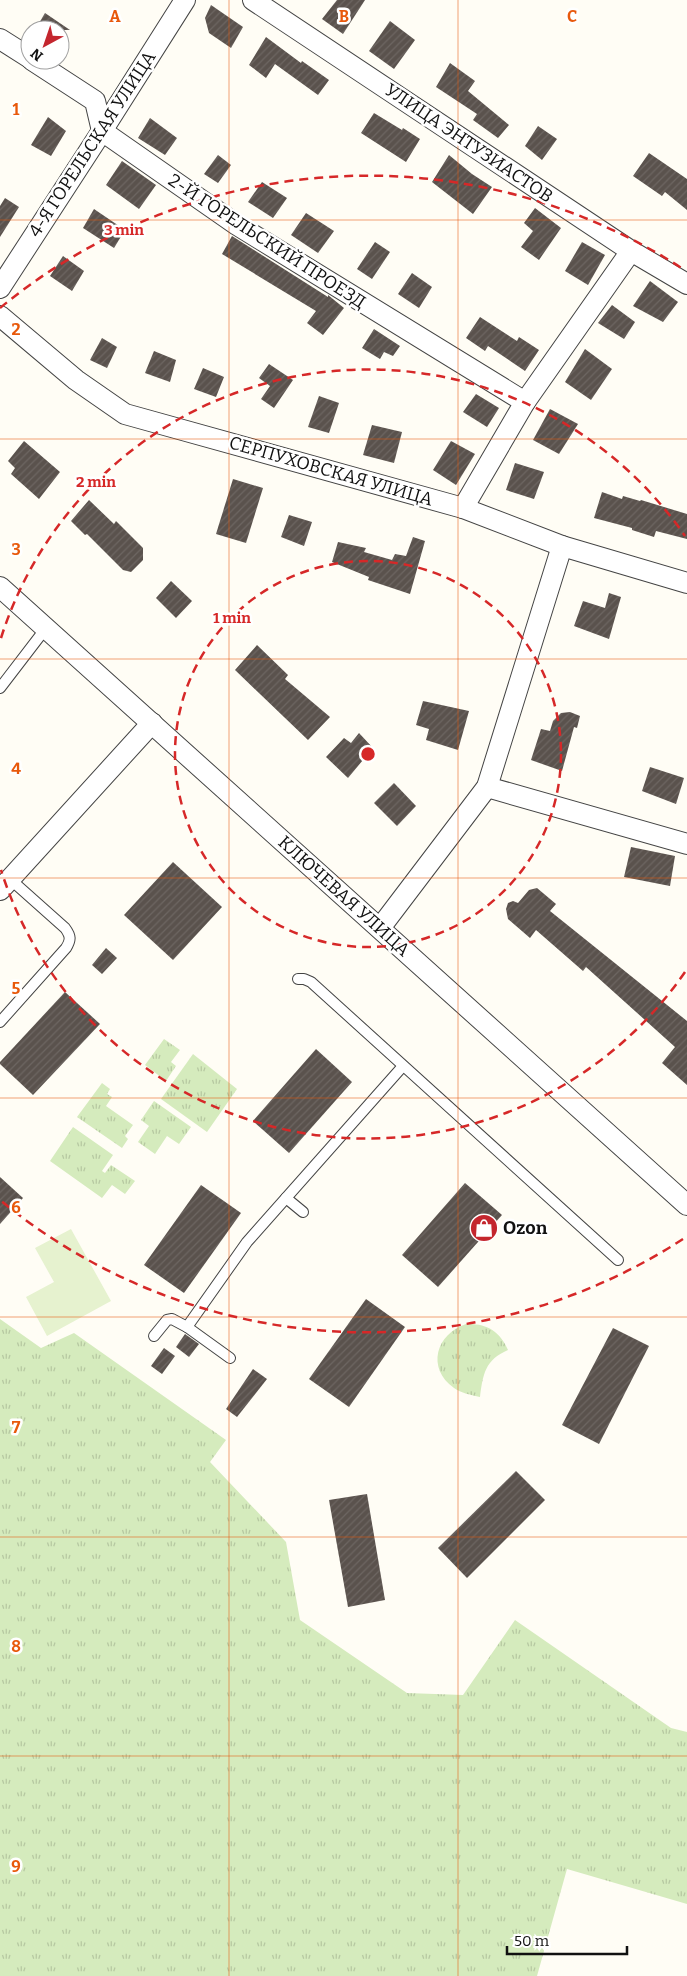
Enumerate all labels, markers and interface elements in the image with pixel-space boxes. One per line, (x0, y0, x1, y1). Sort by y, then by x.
text: A (109, 7, 121, 26)
text: B (339, 7, 349, 26)
text: C (567, 7, 577, 26)
north arrow (20, 20, 70, 70)
text: N (27, 44, 47, 65)
street label: 4-Я ГОРЕЛЬСКАЯ УЛИЦА (24, 47, 160, 241)
street label: УЛИЦА ЭНТУЗИАСТОВ (381, 79, 557, 207)
text: 1 (13, 100, 20, 119)
street label: 2-Й ГОРЕЛЬСКИЙ ПРОЕЗД (164, 169, 370, 313)
text: 3 min (104, 221, 144, 239)
text: 2 (11, 320, 21, 339)
street label: СЕРПУХОВСКАЯ УЛИЦА (227, 431, 436, 511)
text: 2 min (76, 473, 116, 491)
text: 3 (11, 540, 21, 559)
text: 1 min (213, 609, 251, 627)
centre of rings (359, 745, 377, 763)
text: 4 (11, 759, 21, 778)
street label: КЛЮЧЕВАЯ УЛИЦА (274, 831, 415, 961)
text: 5 (12, 979, 21, 998)
text: 6 (11, 1198, 21, 1217)
shop icon: Ozon (469, 1213, 499, 1243)
place label: Ozon (503, 1217, 548, 1239)
text: 7 (12, 1418, 21, 1437)
text: 8 (11, 1637, 21, 1656)
text: 9 (11, 1857, 21, 1876)
scale bar (507, 1924, 627, 1956)
text: 50 m (514, 1932, 550, 1950)

